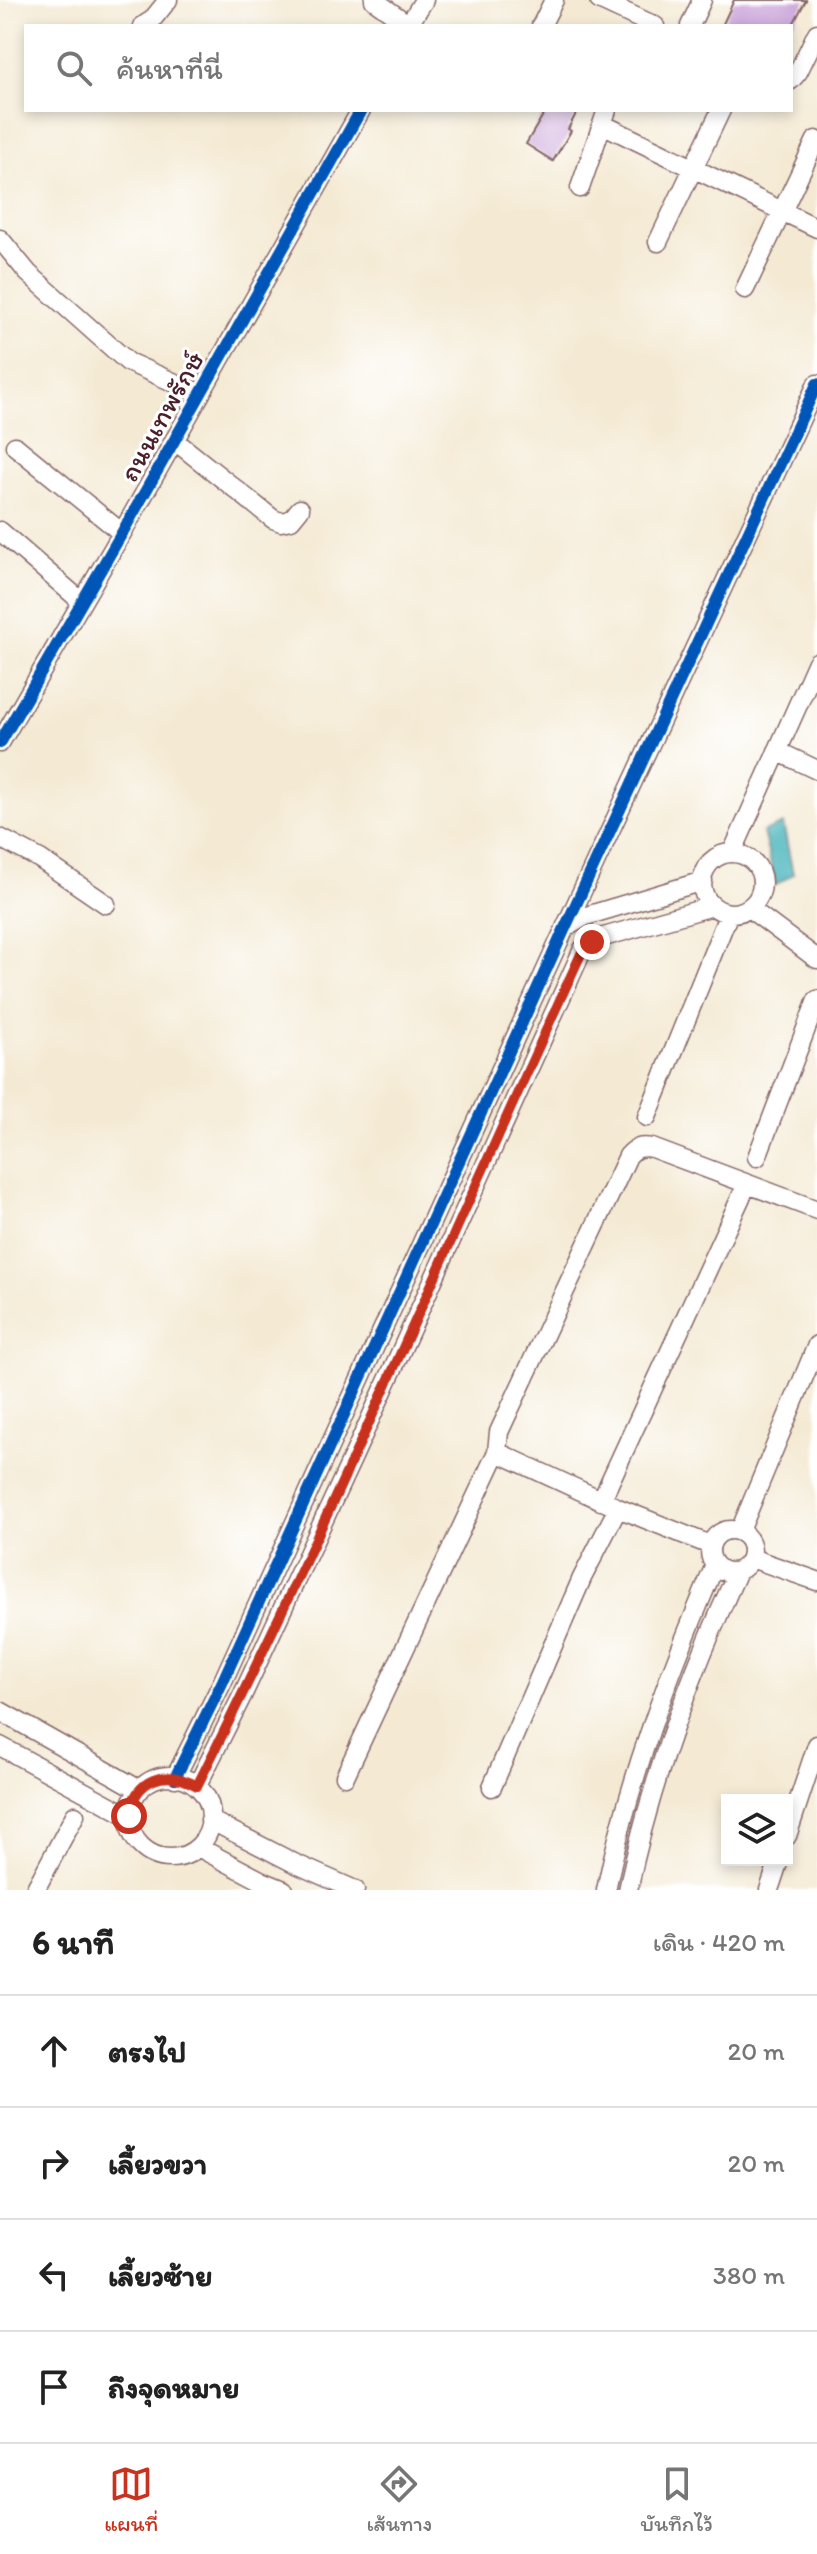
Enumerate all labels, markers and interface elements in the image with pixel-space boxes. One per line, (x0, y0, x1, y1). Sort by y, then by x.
search box (24, 24, 793, 112)
icon: search (52, 46, 96, 90)
text: ค้นหาที่นี่ (116, 50, 223, 87)
street label: ถนนเทพรักษ์ (111, 345, 211, 487)
route end (574, 924, 610, 960)
map controls (721, 1794, 793, 1866)
button: layers (721, 1794, 793, 1866)
route start (111, 1798, 147, 1834)
text: 6 นาที (32, 1922, 114, 1963)
text: เดิน · 420 m (653, 1926, 785, 1958)
icon: ahead (32, 2029, 76, 2073)
text: ตรงไป (108, 2033, 186, 2070)
text: 20 m (728, 2035, 785, 2067)
icon: right (32, 2141, 76, 2185)
text: เลี้ยวขวา (108, 2145, 207, 2182)
text: 20 m (728, 2147, 785, 2179)
icon: left (32, 2253, 76, 2297)
text: เลี้ยวซ้าย (108, 2257, 212, 2294)
text: 380 m (713, 2259, 785, 2291)
icon: arrive (32, 2365, 76, 2409)
text: ถึงจุดหมาย (108, 2369, 239, 2406)
tab: แผนที่ (104, 2462, 158, 2537)
tab: เส้นทาง (367, 2462, 432, 2537)
tab: บันทึกไว้ (641, 2462, 713, 2537)

